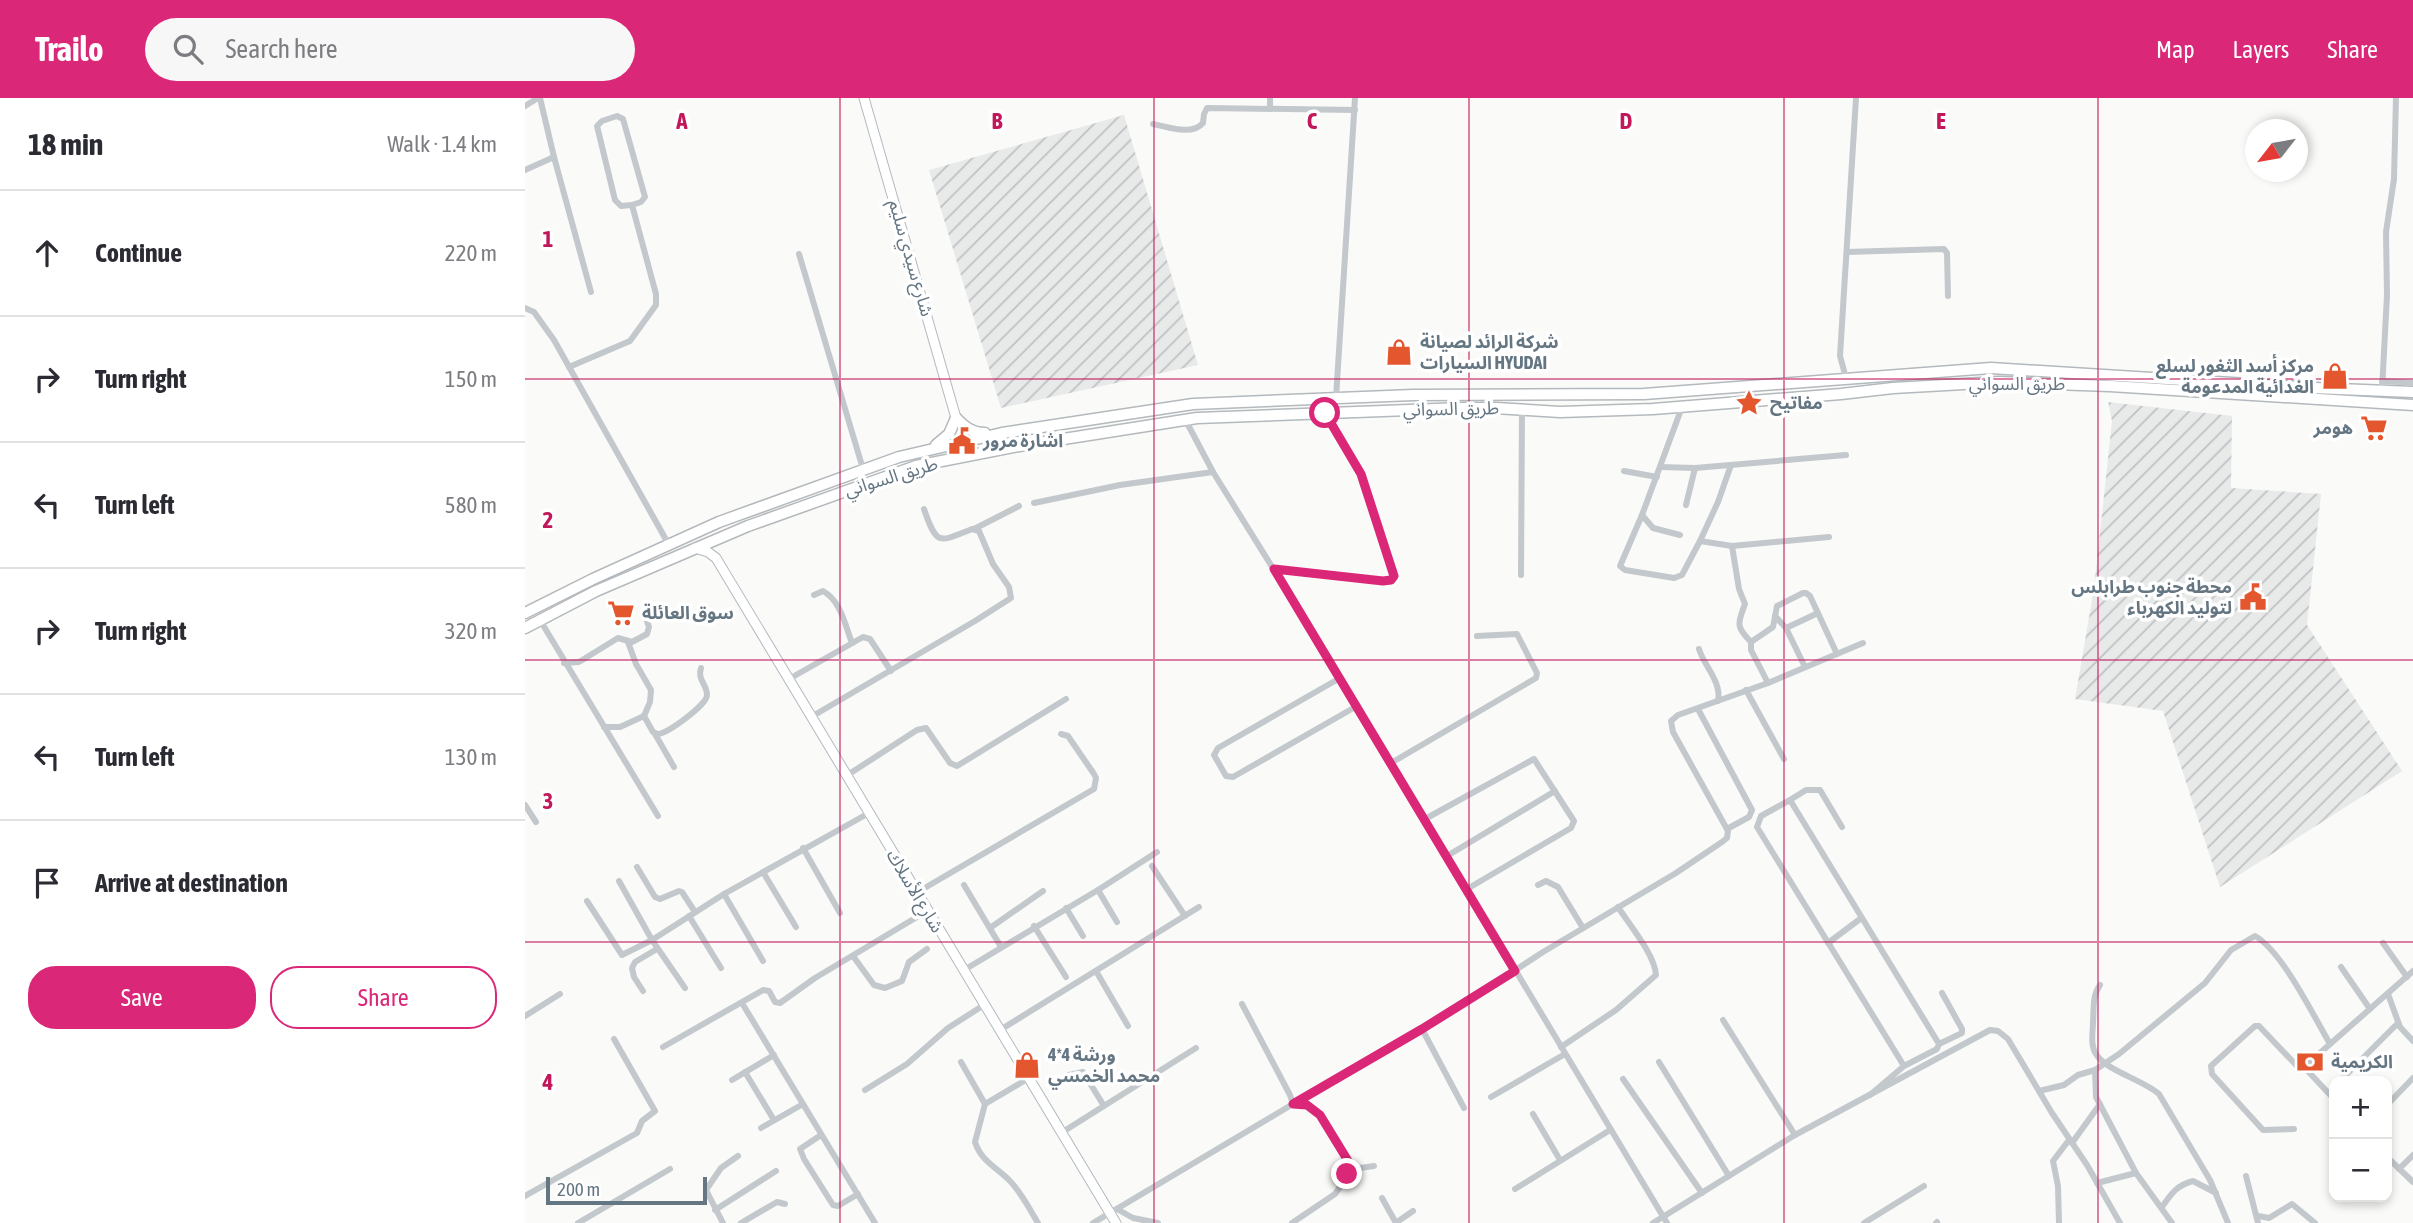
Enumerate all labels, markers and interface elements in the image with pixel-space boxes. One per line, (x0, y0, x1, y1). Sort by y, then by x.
search box (145, 18, 635, 81)
text: Trailo (35, 30, 103, 68)
icon: search (169, 30, 207, 68)
text: Search here (225, 34, 338, 64)
text: Map (2156, 36, 2195, 63)
text: Layers (2233, 36, 2289, 63)
text: Share (2327, 36, 2378, 63)
text: A (675, 108, 688, 134)
text: B (992, 108, 1003, 134)
text: C (1307, 108, 1318, 134)
text: D (1620, 108, 1633, 134)
text: E (1936, 108, 1946, 134)
north arrow (2245, 119, 2308, 182)
text: 18 min (28, 127, 103, 161)
text: Walk · 1.4 km (387, 131, 497, 157)
street label: شارع سيدي سليم (881, 197, 938, 320)
text: 1 (543, 226, 554, 252)
icon: ahead (28, 234, 66, 272)
text: Continue (95, 238, 182, 268)
text: 220 m (445, 240, 497, 266)
place label: شركة الرائد لصيانة السيارات HYUDAI (1420, 331, 1559, 374)
shop icon: شركة الرائد لصيانة السيارات HYUDAI (1384, 337, 1414, 367)
place label: مركز أسد الثغور لسلع الغدائية المدعومة (2156, 353, 2314, 397)
icon: right (28, 360, 66, 398)
shop icon: مركز أسد الثغور لسلع الغدائية المدعومة (2320, 361, 2350, 391)
text: Turn right (95, 364, 186, 394)
text: 150 m (445, 366, 497, 392)
street label: طريق السواني (1969, 373, 2065, 397)
place icon: مفاتيح (1734, 388, 1764, 418)
place label: مفاتيح (1770, 392, 1823, 416)
route start (1309, 397, 1340, 428)
street label: طريق السواني (1403, 397, 1499, 423)
supermarket icon: هومر (2359, 413, 2389, 443)
place label: هومر (2312, 417, 2353, 439)
public building icon: اشارة مرور (947, 426, 977, 456)
place label: اشارة مرور (982, 430, 1063, 452)
street label: طريق السواني (842, 452, 941, 504)
icon: left (28, 486, 66, 524)
text: Turn left (95, 490, 175, 520)
text: 580 m (445, 492, 497, 518)
text: 2 (543, 507, 553, 533)
place label: محطة جنوب طرابلس لتوليد الكهرباء (2071, 576, 2232, 619)
public building icon: محطة جنوب طرابلس لتوليد الكهرباء (2238, 582, 2268, 612)
supermarket icon: سوق العائلة (606, 598, 636, 628)
place label: سوق العائلة (642, 602, 734, 623)
icon: right (28, 612, 66, 650)
text: Turn right (95, 616, 186, 646)
text: 320 m (445, 618, 497, 644)
icon: left (28, 738, 66, 776)
text: Turn left (95, 742, 175, 772)
text: 130 m (445, 744, 497, 770)
text: 3 (543, 788, 553, 814)
street label: شارع الأسلاك (879, 845, 948, 938)
icon: arrive (28, 864, 66, 902)
text: Arrive at destination (95, 868, 288, 898)
button: Save (28, 966, 256, 1029)
button: Share (270, 966, 497, 1029)
place label: 4*4 ورشة محمد الخمسي (1047, 1044, 1160, 1090)
bank icon: الكريمية (2295, 1047, 2325, 1077)
shop icon: 4*4 ورشة محمد الخمسي (1012, 1050, 1042, 1080)
place label: الكريمية (2331, 1051, 2393, 1073)
text: 4 (542, 1069, 554, 1095)
map controls (2329, 1076, 2392, 1202)
button: + (2329, 1076, 2392, 1139)
button: − (2329, 1139, 2392, 1202)
route end (1331, 1158, 1362, 1189)
scale bar (546, 1174, 707, 1206)
text: 200 m (557, 1178, 600, 1200)

